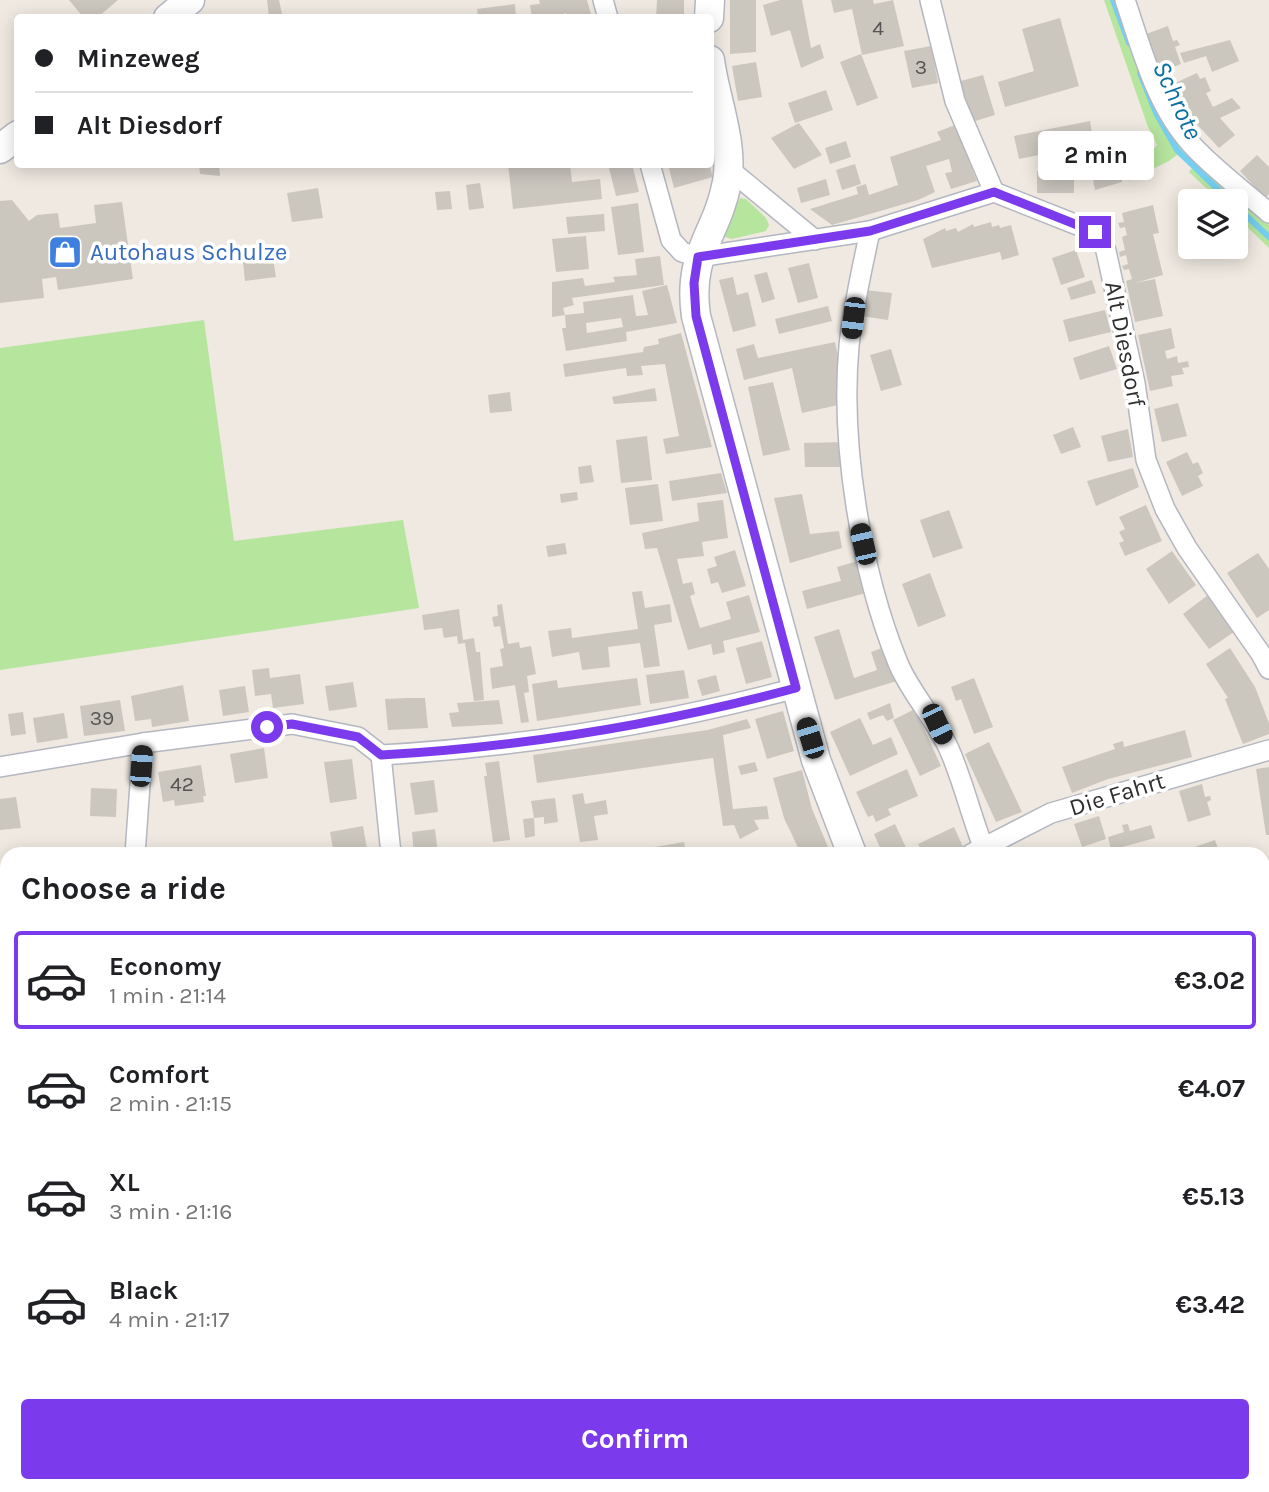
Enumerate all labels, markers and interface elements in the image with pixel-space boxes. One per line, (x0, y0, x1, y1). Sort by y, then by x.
house number: 4 (872, 16, 884, 40)
text: Minzeweg (77, 43, 200, 74)
house number: 3 (915, 55, 927, 79)
water label: Schrote (1146, 56, 1209, 144)
text: Alt Diesdorf (77, 110, 222, 141)
callout: 2 min (1037, 131, 1153, 180)
text: 2 min (1064, 142, 1128, 169)
map controls (1178, 189, 1248, 259)
button: layers (1178, 189, 1248, 259)
route end (1079, 216, 1111, 248)
shop icon: Autohaus Schulze (46, 233, 84, 271)
place label: Autohaus Schulze (90, 238, 287, 266)
street label: Alt Diesdorf (1099, 279, 1151, 410)
car (841, 296, 866, 340)
car (849, 521, 878, 567)
car (919, 701, 956, 747)
house number: 39 (90, 706, 114, 730)
route start (251, 711, 283, 743)
car (794, 715, 827, 761)
car (130, 744, 153, 788)
street label: Die Fahrt (1066, 766, 1168, 822)
house number: 42 (170, 772, 194, 796)
text: Choose a ride (21, 870, 226, 907)
icon: car (25, 949, 88, 1012)
text: Economy (109, 951, 221, 982)
text: €3.02 (1175, 965, 1245, 996)
text: 1 min · 21:14 (109, 982, 226, 1009)
icon: car (25, 1057, 88, 1120)
text: Comfort (109, 1059, 210, 1090)
text: €4.07 (1178, 1073, 1245, 1104)
text: 2 min · 21:15 (109, 1090, 232, 1117)
icon: car (25, 1165, 88, 1228)
text: XL (109, 1167, 140, 1198)
text: €5.13 (1182, 1181, 1245, 1212)
text: 3 min · 21:16 (109, 1198, 232, 1225)
icon: car (25, 1273, 88, 1336)
text: Black (109, 1275, 178, 1306)
text: €3.42 (1176, 1289, 1245, 1320)
text: 4 min · 21:17 (109, 1306, 229, 1333)
button: Confirm (21, 1399, 1249, 1479)

